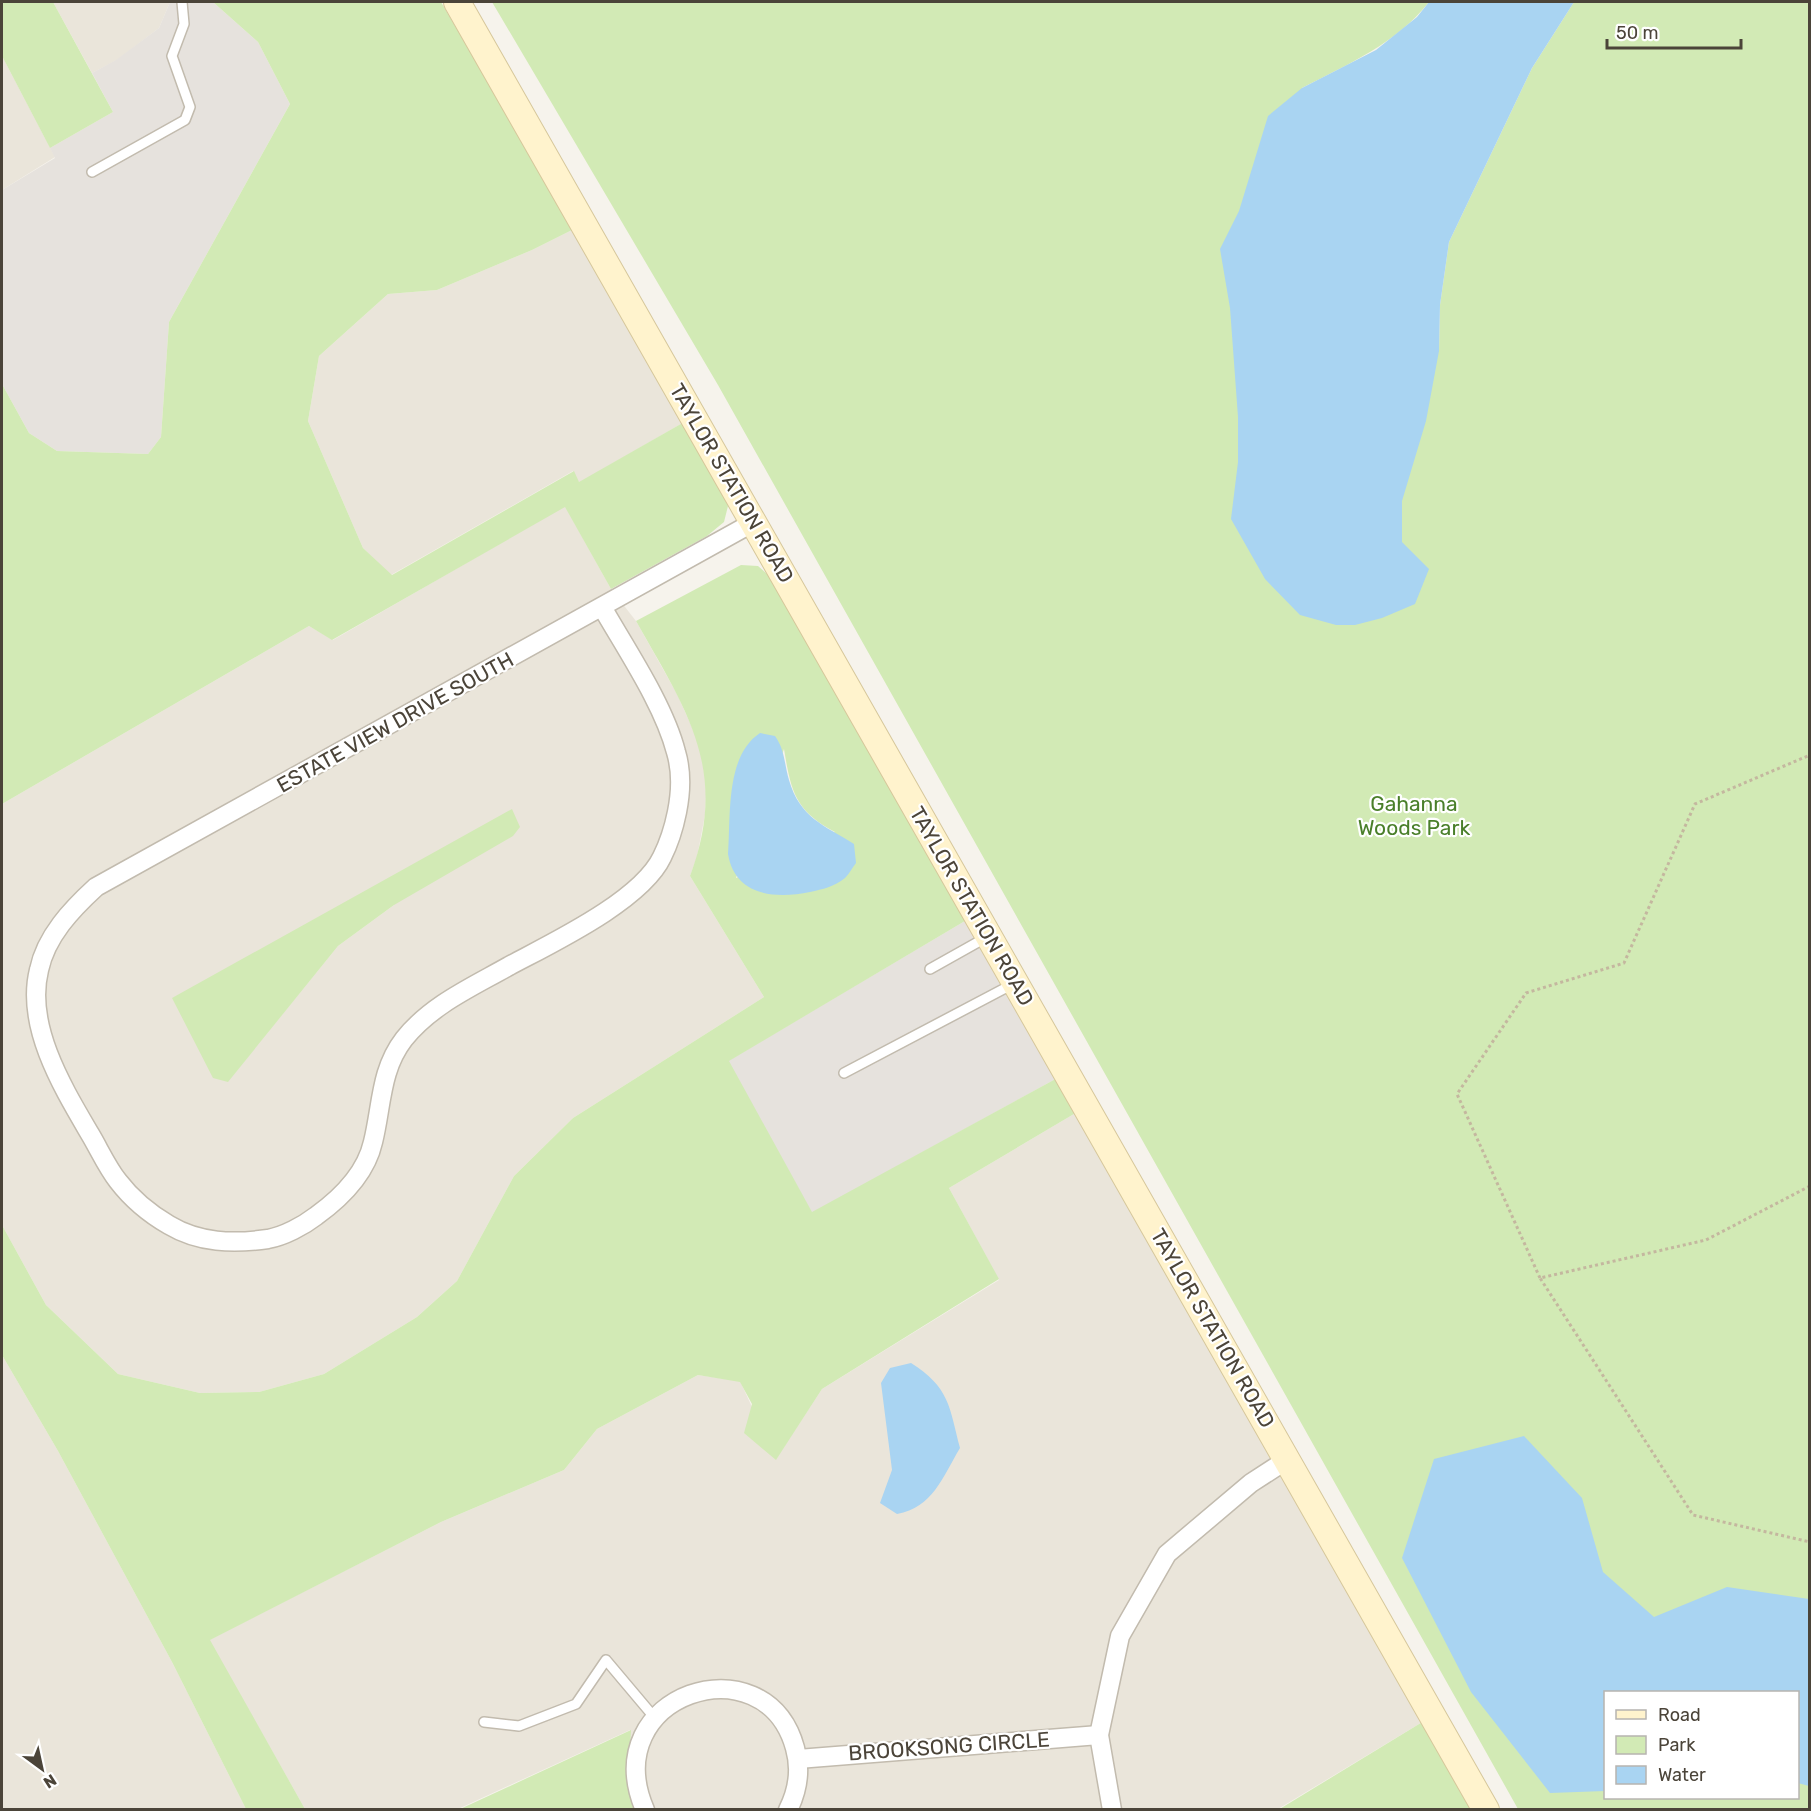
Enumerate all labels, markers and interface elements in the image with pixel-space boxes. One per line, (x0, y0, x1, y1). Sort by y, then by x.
scale bar (1607, 12, 1740, 50)
text: 50 m (1616, 22, 1659, 44)
street label: TAYLOR STATION ROAD (665, 379, 799, 587)
street label: ESTATE VIEW DRIVE SOUTH (272, 646, 518, 798)
park label: Gahanna Woods Park (1358, 791, 1470, 840)
street label: TAYLOR STATION ROAD (905, 802, 1039, 1010)
street label: TAYLOR STATION ROAD (1146, 1224, 1280, 1432)
legend (1604, 1691, 1799, 1799)
text: Road (1658, 1704, 1701, 1726)
street label: BROOKSONG CIRCLE (847, 1726, 1051, 1766)
text: Park (1658, 1734, 1696, 1756)
north arrow (12, 1739, 72, 1799)
text: Water (1658, 1764, 1706, 1786)
text: N (40, 1770, 60, 1792)

